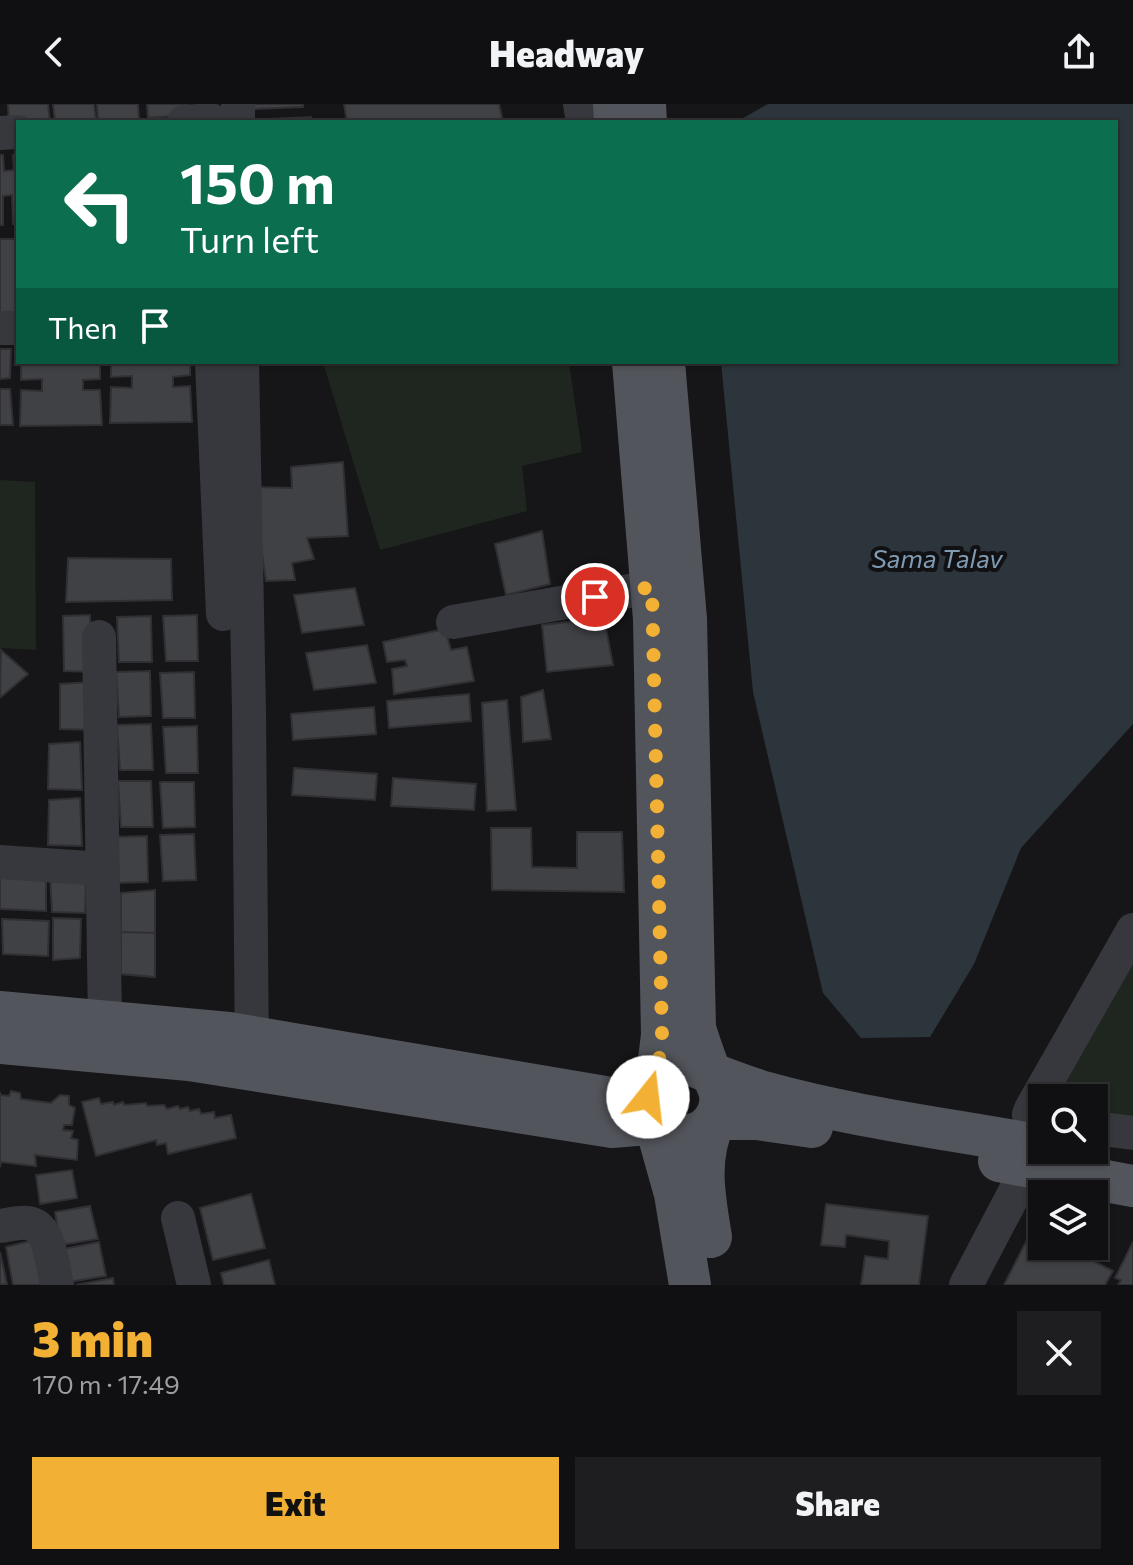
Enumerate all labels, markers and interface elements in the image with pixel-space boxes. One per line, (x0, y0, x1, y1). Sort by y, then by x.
icon: back (32, 30, 76, 74)
text: Headway (489, 30, 644, 74)
icon: share (1057, 30, 1101, 74)
text: 150 m (180, 147, 335, 216)
icon: left (48, 152, 152, 256)
text: Turn left (180, 216, 319, 260)
icon: arrive (133, 304, 177, 348)
text: Then (48, 308, 117, 345)
water label: Sama Talav (871, 542, 1004, 573)
pin (561, 563, 629, 631)
icon: arrive (573, 575, 617, 619)
position arrow (606, 1055, 690, 1139)
map controls (1028, 1084, 1108, 1260)
button: search (1028, 1084, 1108, 1164)
button: layers (1028, 1180, 1108, 1260)
text: 3 min (32, 1308, 153, 1367)
button: close (1017, 1311, 1101, 1395)
text: 170 m · 17:49 (32, 1368, 180, 1399)
button: Exit (32, 1457, 559, 1549)
button: Share (575, 1457, 1101, 1549)

